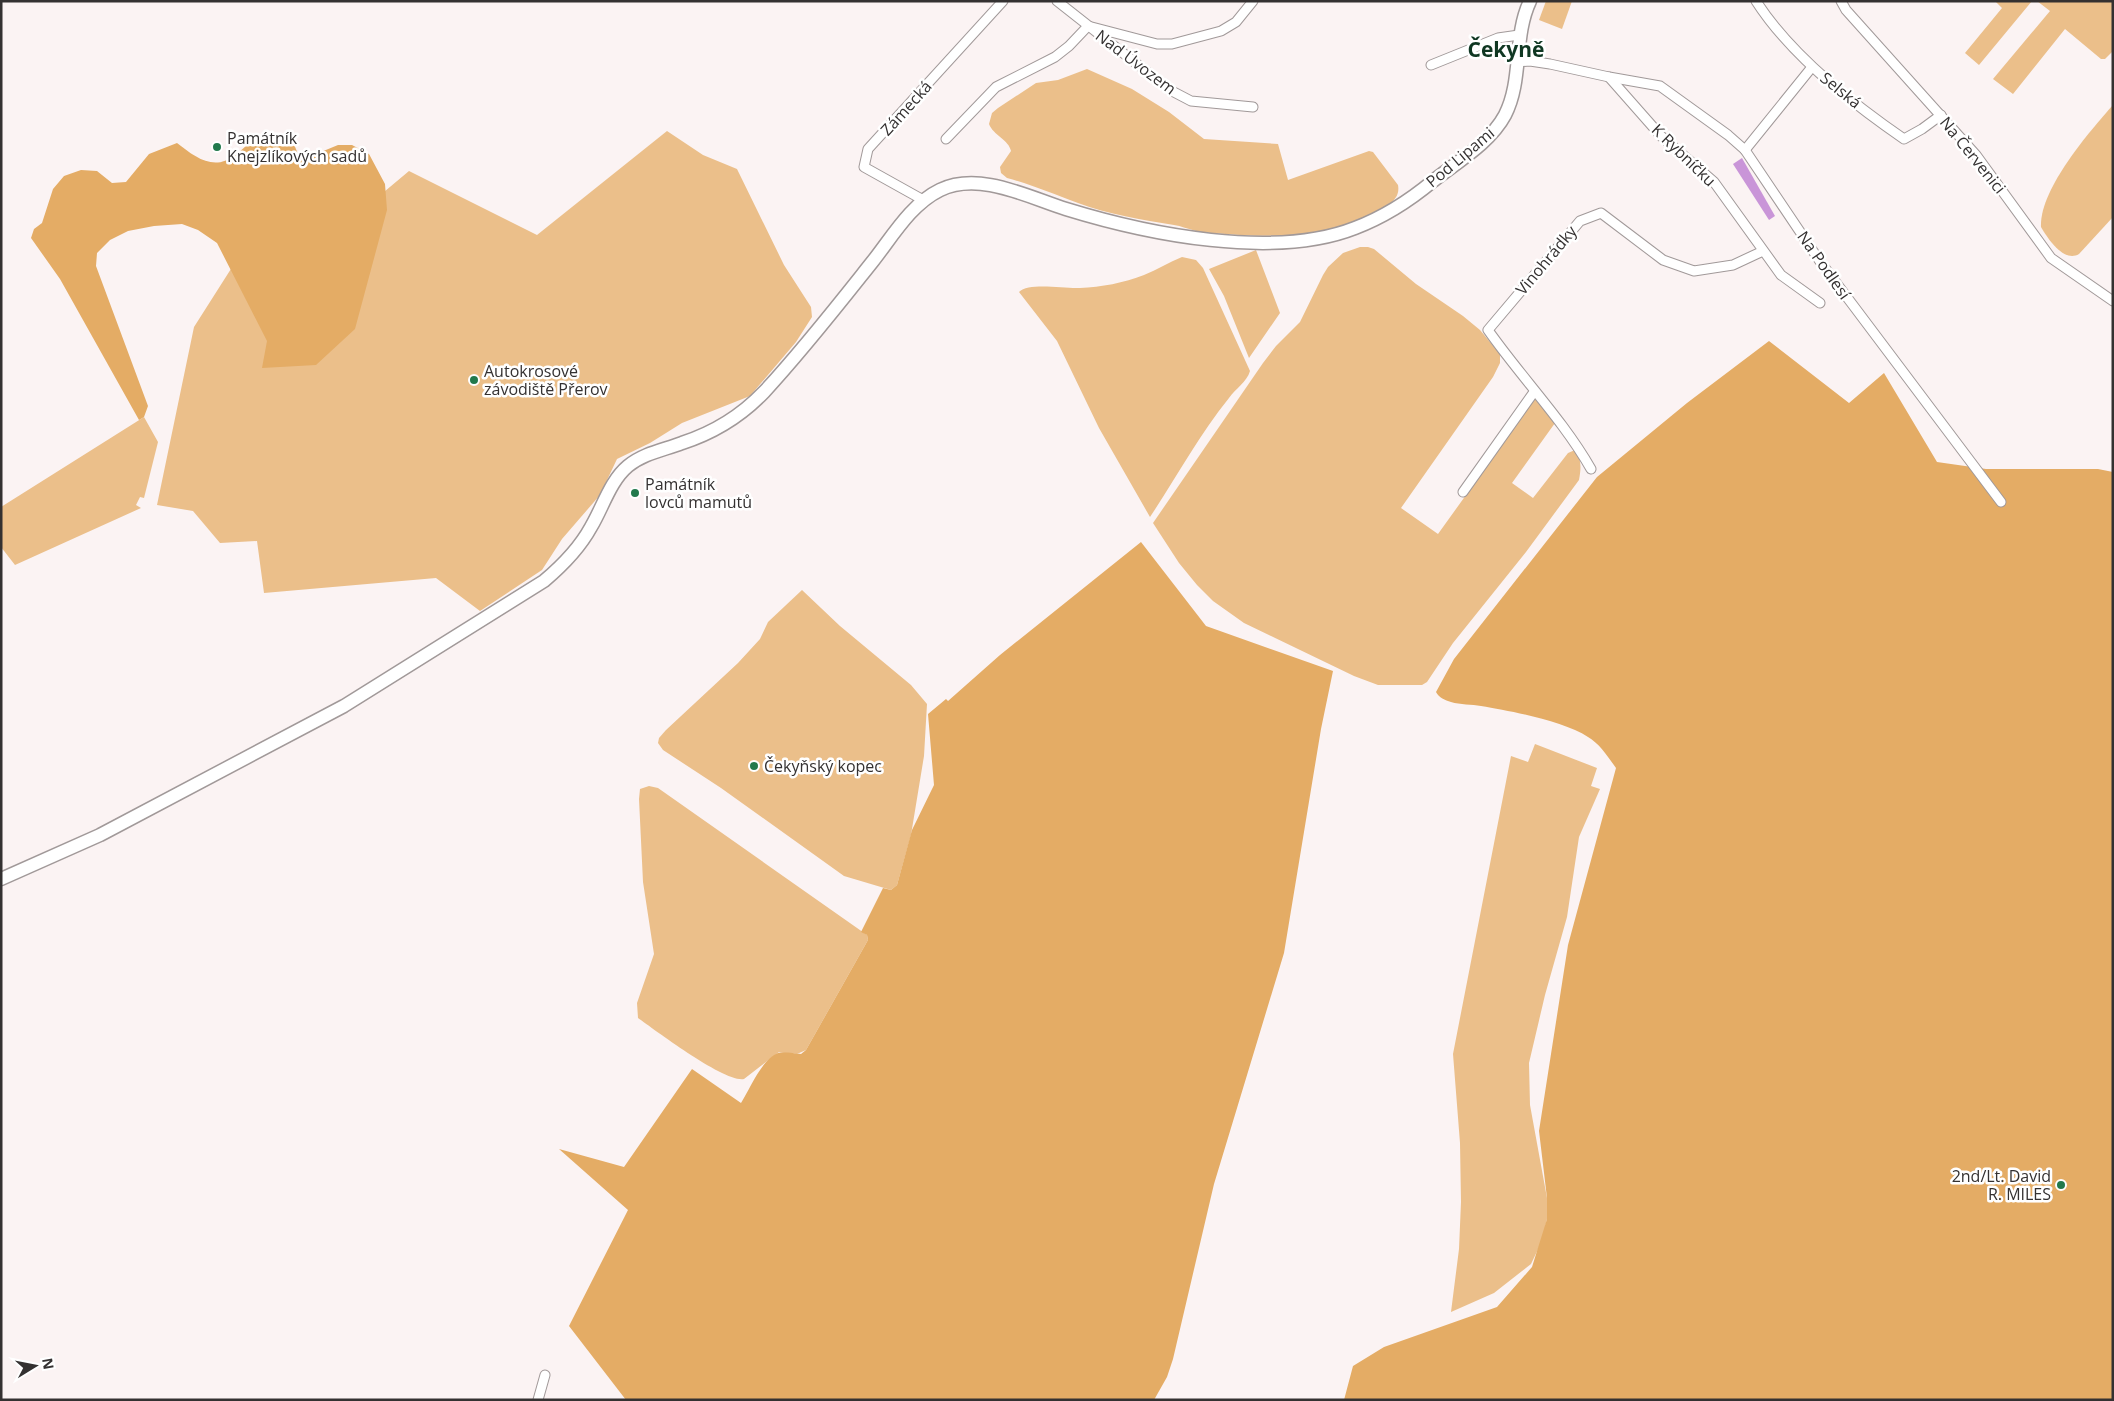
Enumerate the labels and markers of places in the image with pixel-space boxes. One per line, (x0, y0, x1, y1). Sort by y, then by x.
place label: Památník Knejzlíkových sadů (227, 127, 367, 167)
marker: Památník Knejzlíkových sadů (211, 141, 223, 153)
place label: Autokrosové závodiště Přerov (484, 360, 608, 400)
marker: Autokrosové závodiště Přerov (468, 374, 480, 386)
place label: Památník lovců mamutů (645, 473, 752, 513)
marker: Památník lovců mamutů (629, 487, 641, 499)
place label: Čekyňský kopec (764, 755, 882, 777)
marker: Čekyňský kopec (748, 760, 760, 772)
place label: 2nd/Lt. David R. MILES (1952, 1165, 2051, 1205)
marker: 2nd/Lt. David R. MILES (2055, 1179, 2067, 1191)

